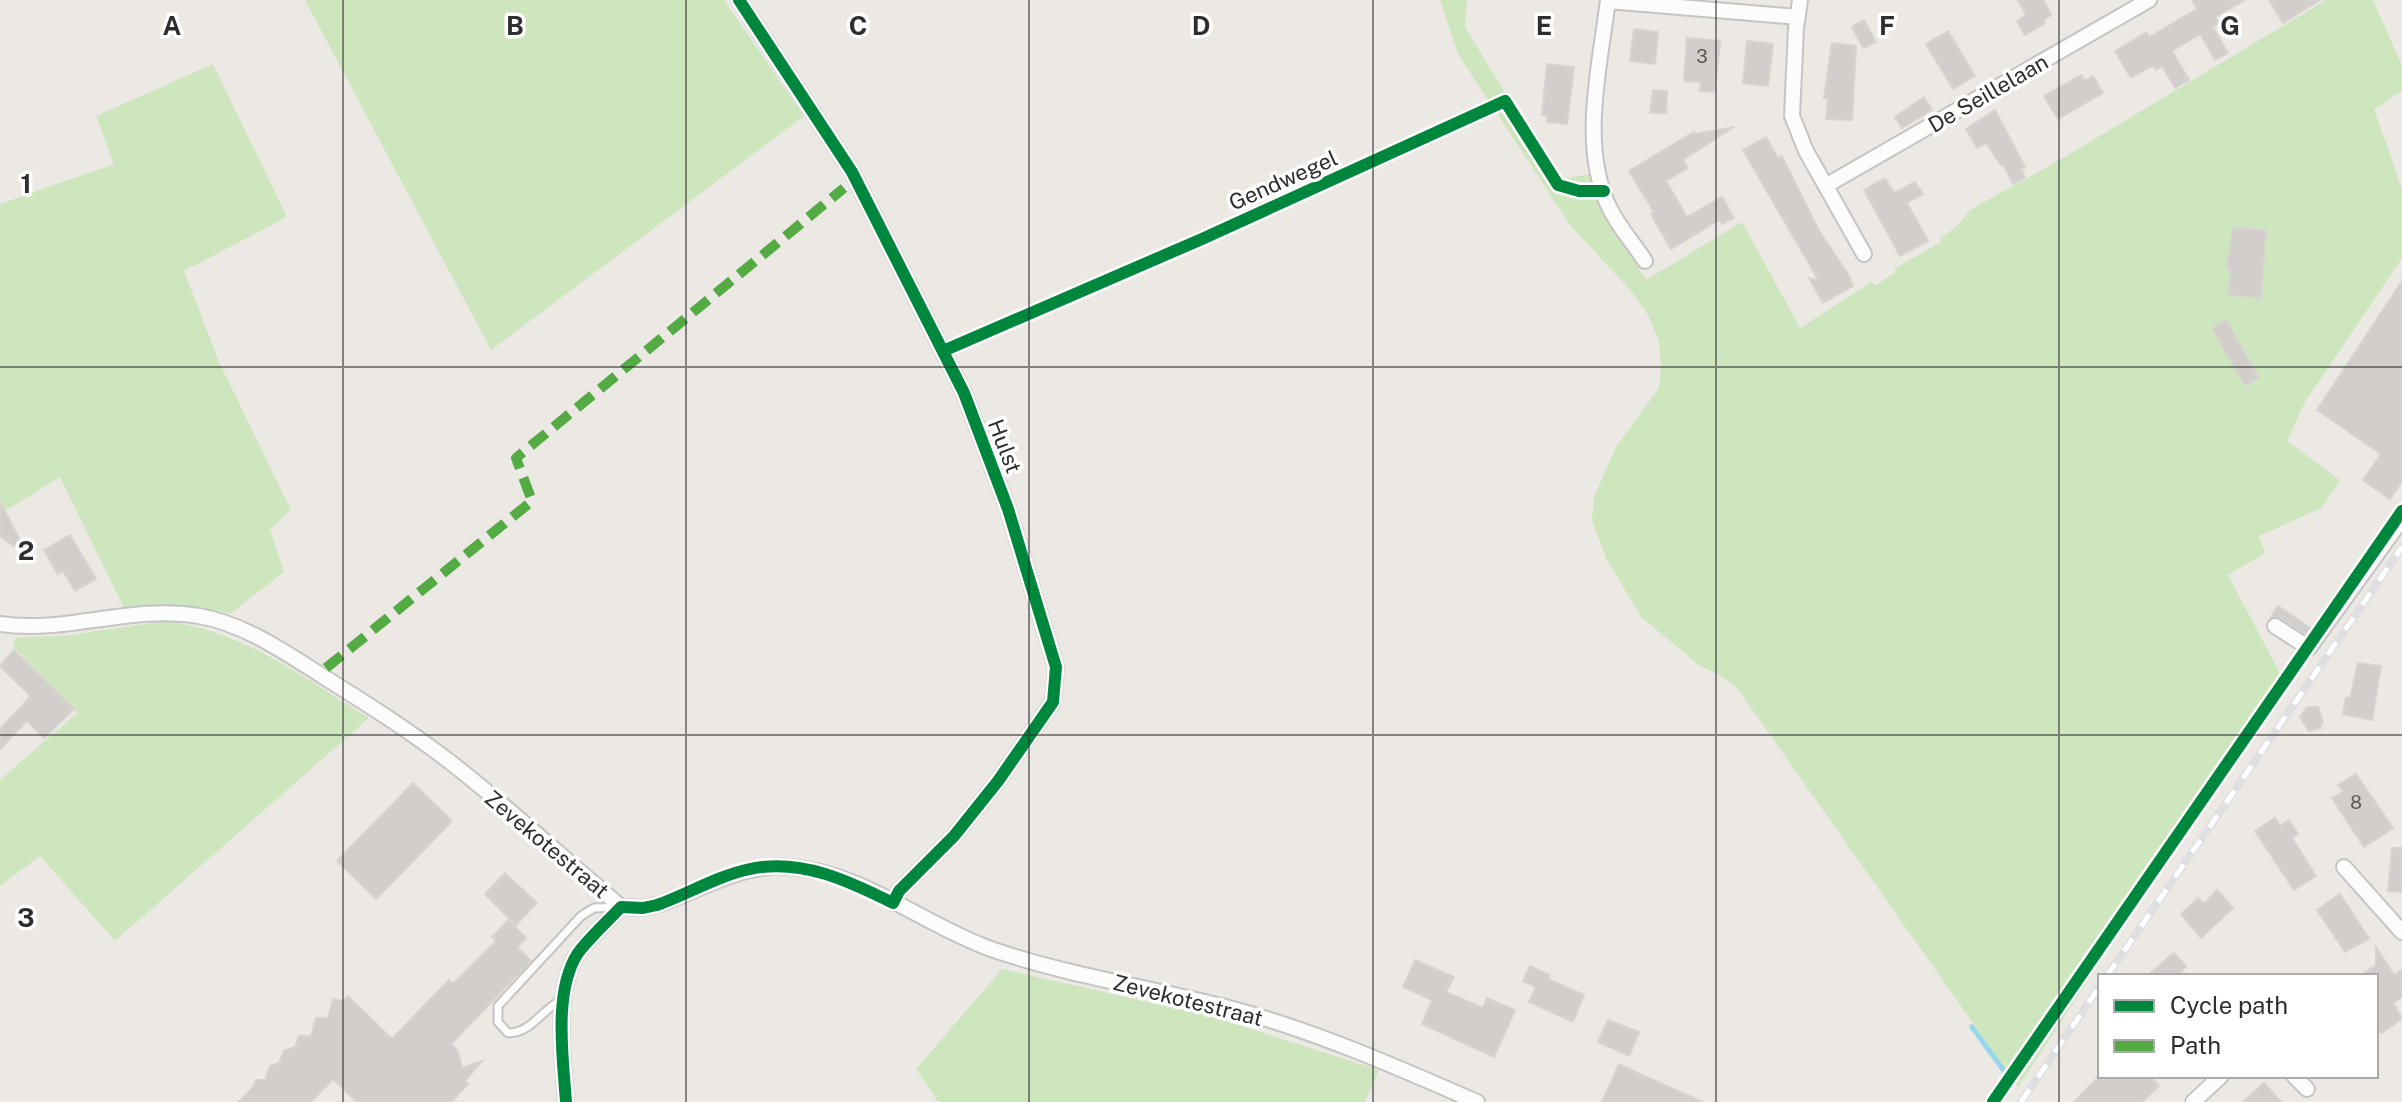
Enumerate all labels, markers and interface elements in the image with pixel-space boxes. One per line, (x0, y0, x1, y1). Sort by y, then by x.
text: A (163, 10, 182, 41)
text: B (506, 10, 524, 41)
text: C (849, 10, 867, 41)
text: D (1192, 10, 1210, 41)
text: E (1536, 10, 1552, 41)
text: F (1879, 10, 1895, 41)
text: G (2220, 10, 2240, 41)
house number: 3 (1696, 46, 1708, 67)
street label: De Seillelaan (1923, 48, 2053, 138)
street label: Gendwegel (1225, 144, 1341, 216)
text: 1 (20, 168, 32, 199)
street label: Hulst (983, 415, 1027, 477)
text: 2 (18, 535, 34, 566)
street label: Zevekotestraat (480, 785, 614, 903)
house number: 8 (2350, 792, 2362, 813)
text: 3 (17, 902, 35, 933)
street label: Zevekotestraat (1110, 969, 1266, 1031)
legend (2098, 974, 2378, 1078)
text: Cycle path (2170, 991, 2288, 1019)
text: Path (2170, 1031, 2221, 1059)

